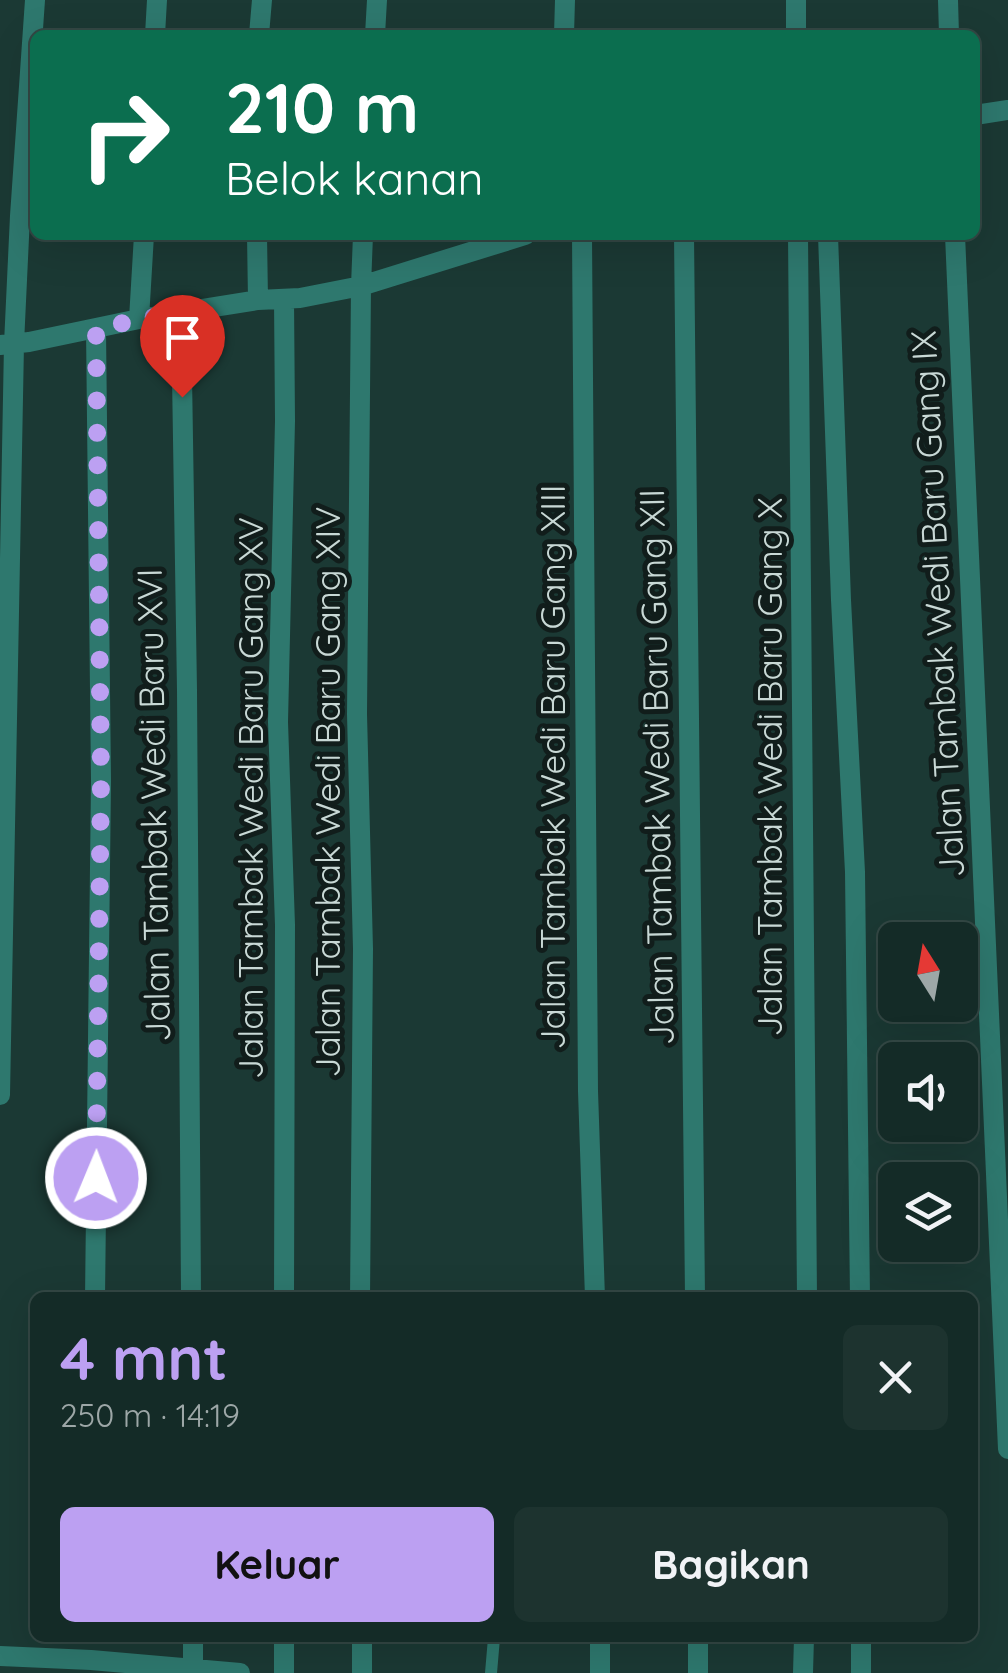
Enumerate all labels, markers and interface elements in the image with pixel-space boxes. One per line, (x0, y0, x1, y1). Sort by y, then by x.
text: 210 m (225, 63, 419, 151)
icon: right (60, 70, 190, 200)
text: Belok kanan (225, 150, 484, 206)
pin (140, 295, 225, 398)
icon: arrive (155, 310, 210, 365)
street label: Jalan Tambak Wedi Baru Gang IX (901, 329, 973, 879)
street label: Jalan Tambak Wedi Baru Gang XIII (530, 484, 574, 1050)
street label: Jalan Tambak Wedi Baru Gang XII (629, 488, 683, 1046)
street label: Jalan Tambak Wedi Baru Gang X (747, 498, 791, 1036)
street label: Jalan Tambak Wedi Baru Gang XIV (305, 507, 349, 1077)
street label: Jalan Tambak Wedi Baru Gang XV (228, 517, 272, 1079)
street label: Jalan Tambak Wedi Baru XVI (127, 568, 179, 1042)
north arrow (878, 922, 978, 1022)
map controls (878, 922, 978, 1262)
button: sound (878, 1042, 978, 1142)
position arrow (44, 1126, 148, 1230)
button: layers (878, 1162, 978, 1262)
text: 4 mnt (60, 1320, 228, 1395)
button: close (843, 1325, 948, 1430)
text: 250 m · 14:19 (60, 1395, 240, 1435)
button: Keluar (60, 1507, 494, 1622)
button: Bagikan (514, 1507, 948, 1622)

